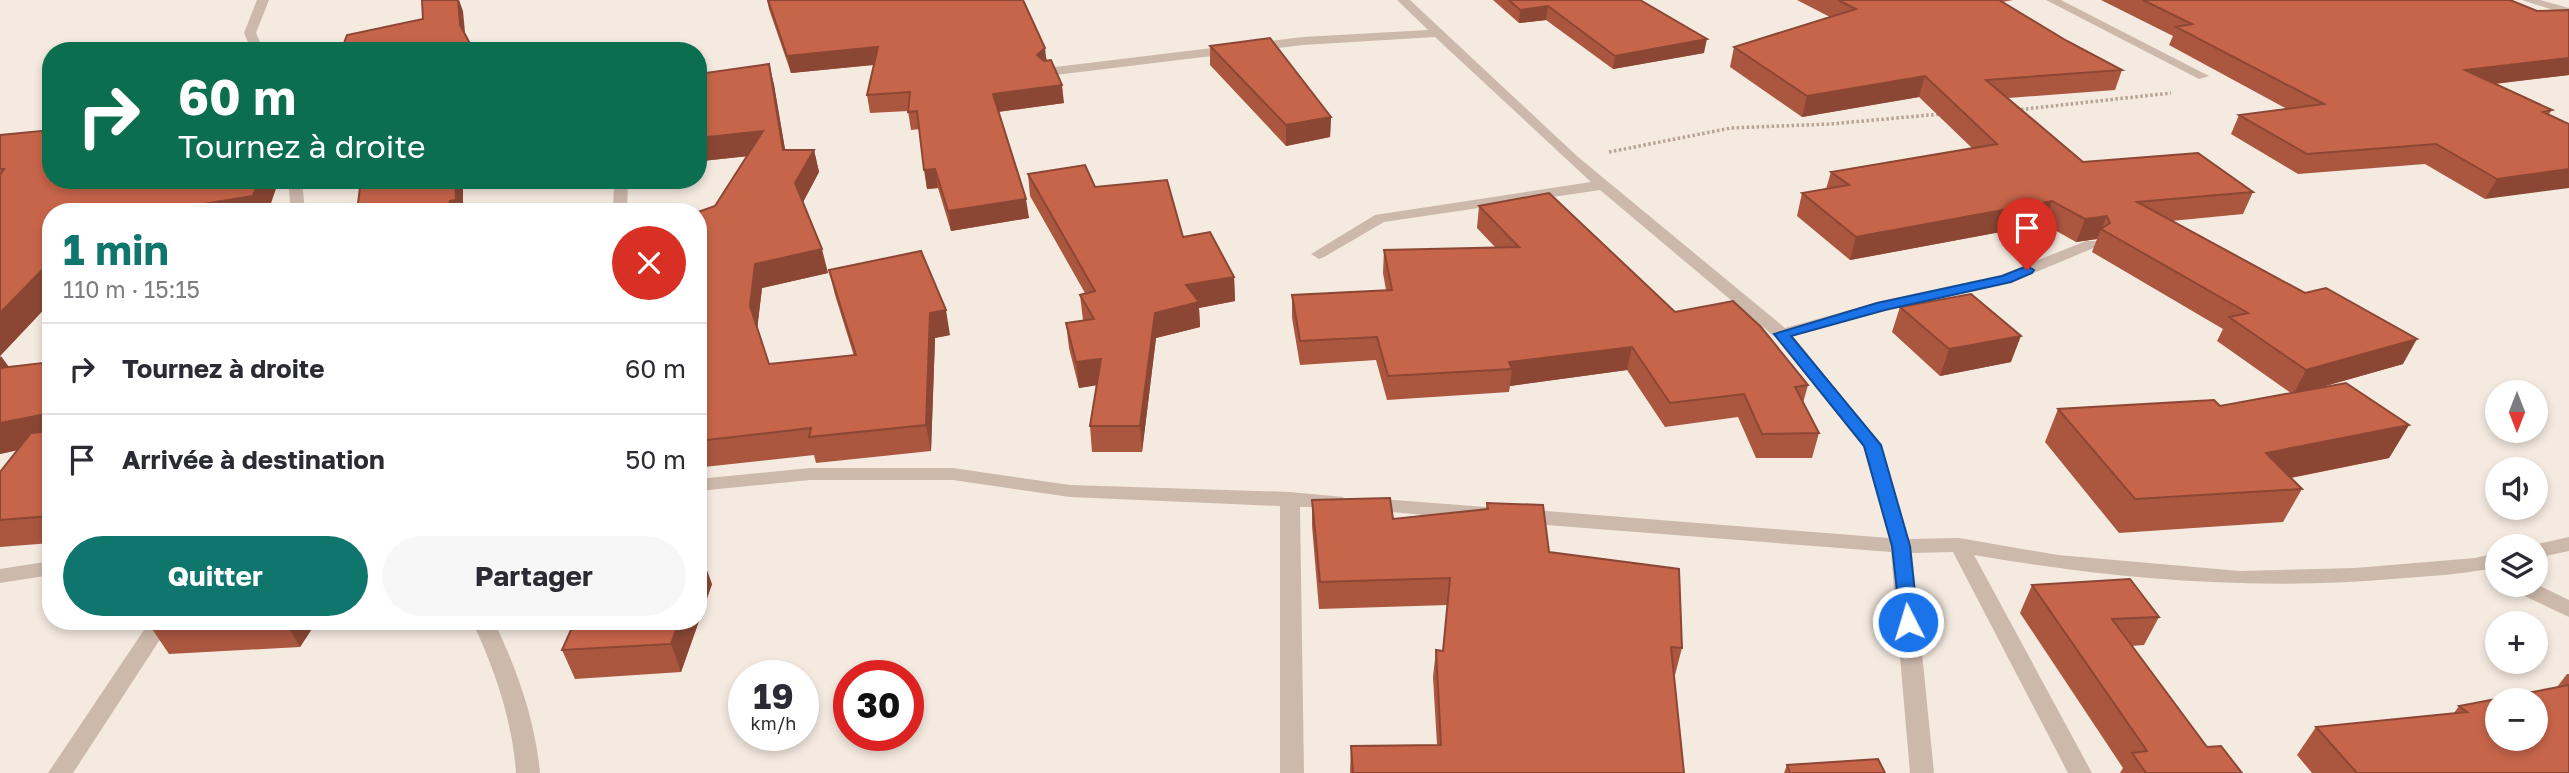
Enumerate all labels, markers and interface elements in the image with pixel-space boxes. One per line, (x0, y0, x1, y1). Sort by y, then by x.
text: 60 m (178, 67, 296, 126)
icon: right (63, 70, 154, 161)
text: Tournez à droite (178, 127, 426, 165)
pin (1997, 198, 2057, 270)
icon: arrive (2008, 209, 2046, 247)
text: 1 min (63, 224, 169, 274)
button: close (612, 226, 686, 300)
text: 110 m · 15:15 (63, 275, 200, 303)
icon: right (63, 350, 101, 388)
text: Tournez à droite (122, 353, 325, 384)
text: 60 m (625, 353, 686, 384)
north arrow (2485, 380, 2548, 443)
map controls (2485, 380, 2548, 751)
icon: arrive (63, 441, 101, 479)
text: Arrivée à destination (122, 444, 385, 475)
text: 50 m (625, 444, 686, 475)
button: sound (2485, 457, 2548, 520)
button: layers (2485, 534, 2548, 597)
button: Quitter (63, 536, 368, 616)
button: Partager (382, 536, 686, 616)
position arrow (1871, 585, 1945, 659)
button: + (2485, 611, 2548, 674)
speed limit sign: 30 (833, 660, 924, 751)
text: 19 (753, 675, 794, 717)
button: − (2485, 688, 2548, 751)
text: km/h (751, 712, 796, 734)

